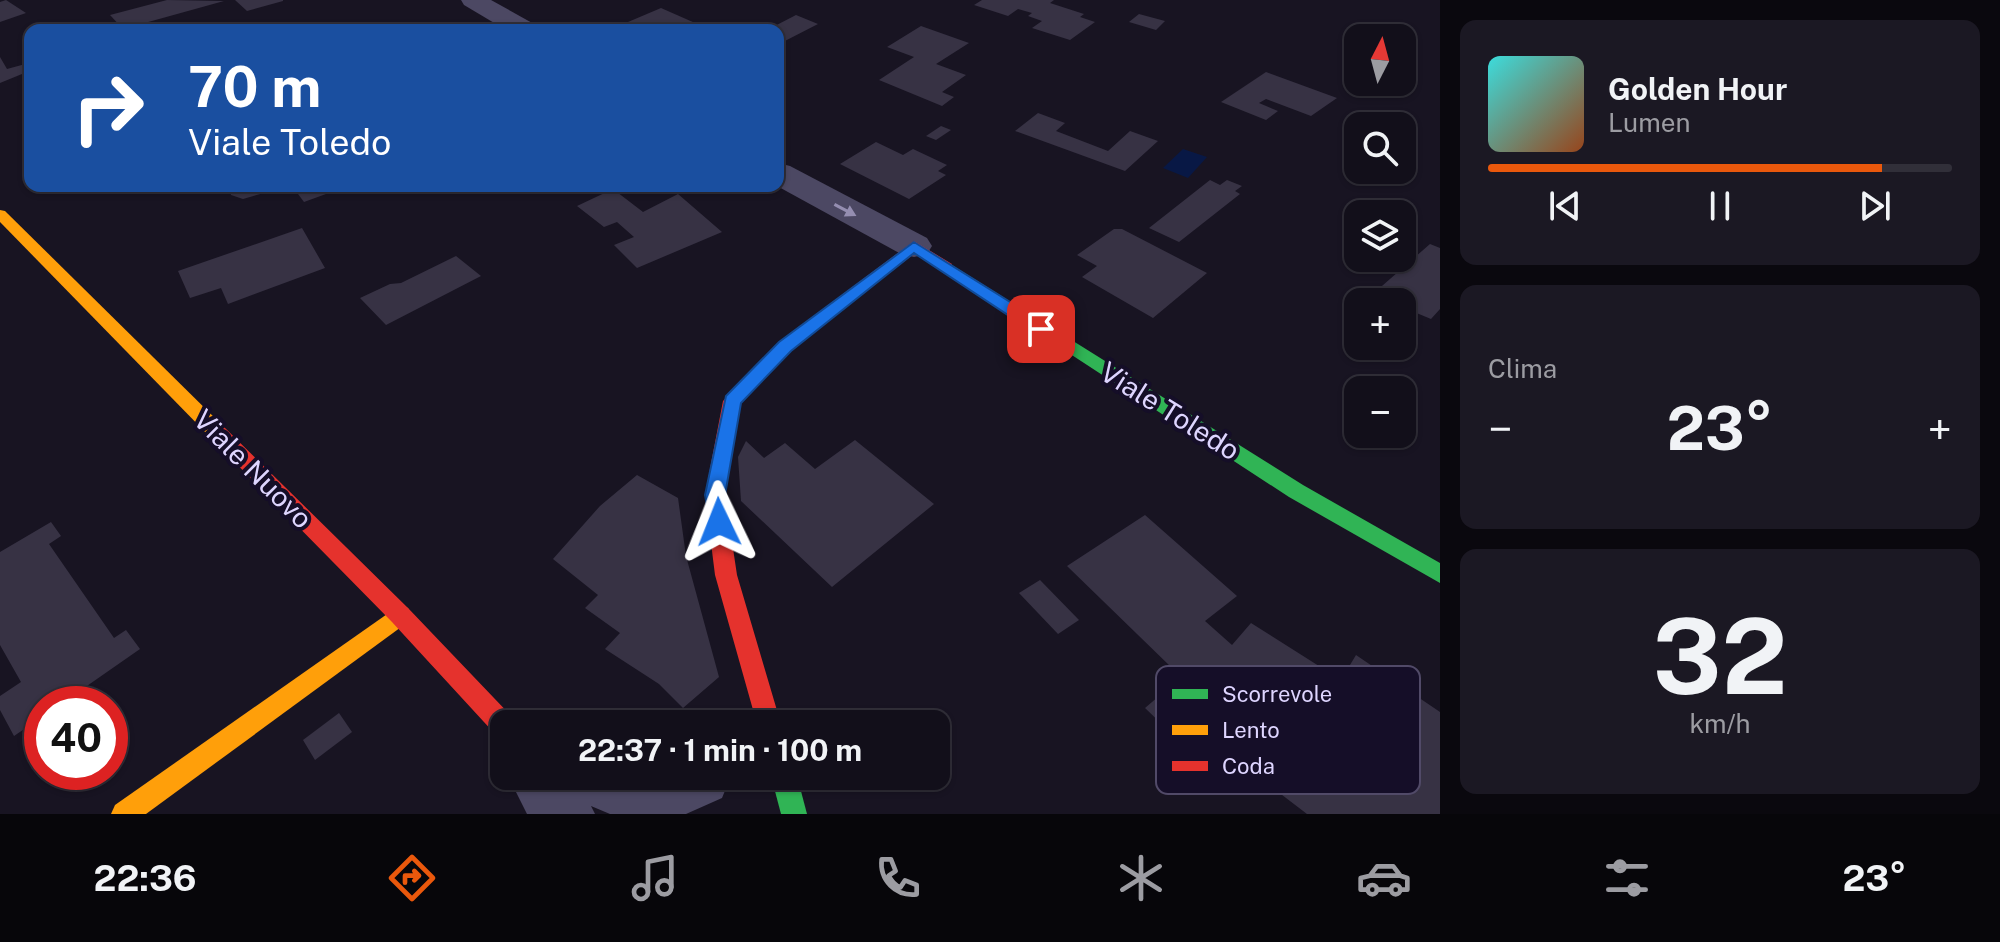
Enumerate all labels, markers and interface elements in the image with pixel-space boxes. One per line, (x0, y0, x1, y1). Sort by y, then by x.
north arrow (1344, 24, 1416, 96)
map controls (1344, 24, 1416, 448)
text: 70 m (188, 54, 321, 120)
icon: right (56, 56, 160, 160)
text: Golden Hour (1608, 71, 1787, 107)
text: Lumen (1608, 107, 1691, 138)
button: search (1344, 112, 1416, 184)
text: Viale Toledo (188, 121, 391, 163)
icon: previous (1543, 184, 1587, 228)
icon: pause (1698, 184, 1742, 228)
icon: next (1853, 184, 1897, 228)
button: layers (1344, 200, 1416, 272)
one-way arrow (834, 204, 857, 217)
button: + (1344, 288, 1416, 360)
pin (1007, 295, 1075, 363)
icon: arrive (1019, 307, 1063, 351)
text: Clima (1488, 353, 1557, 384)
street label: Viale Toledo (1094, 355, 1246, 466)
button: − (1344, 376, 1416, 448)
text: 23° (1667, 393, 1773, 464)
street label: Viale Nuovo (187, 402, 320, 535)
text: − (1488, 403, 1512, 455)
text: + (1928, 403, 1952, 455)
position arrow (677, 480, 761, 564)
text: 32 (1652, 595, 1788, 717)
legend (1156, 666, 1420, 794)
text: Scorrevole (1222, 681, 1332, 707)
speed limit sign: 40 (24, 686, 128, 790)
text: km/h (1689, 708, 1751, 739)
text: Lento (1222, 717, 1280, 743)
text: 22:37 · 1 min · 100 m (578, 732, 862, 768)
text: Coda (1222, 753, 1275, 779)
icon: directions (384, 850, 440, 906)
icon: music (627, 850, 683, 906)
icon: phone (870, 850, 926, 906)
icon: climate (1113, 850, 1169, 906)
icon: car (1356, 850, 1412, 906)
icon: filters (1599, 850, 1655, 906)
text: 22:36 (94, 857, 197, 899)
text: 23° (1842, 857, 1906, 899)

